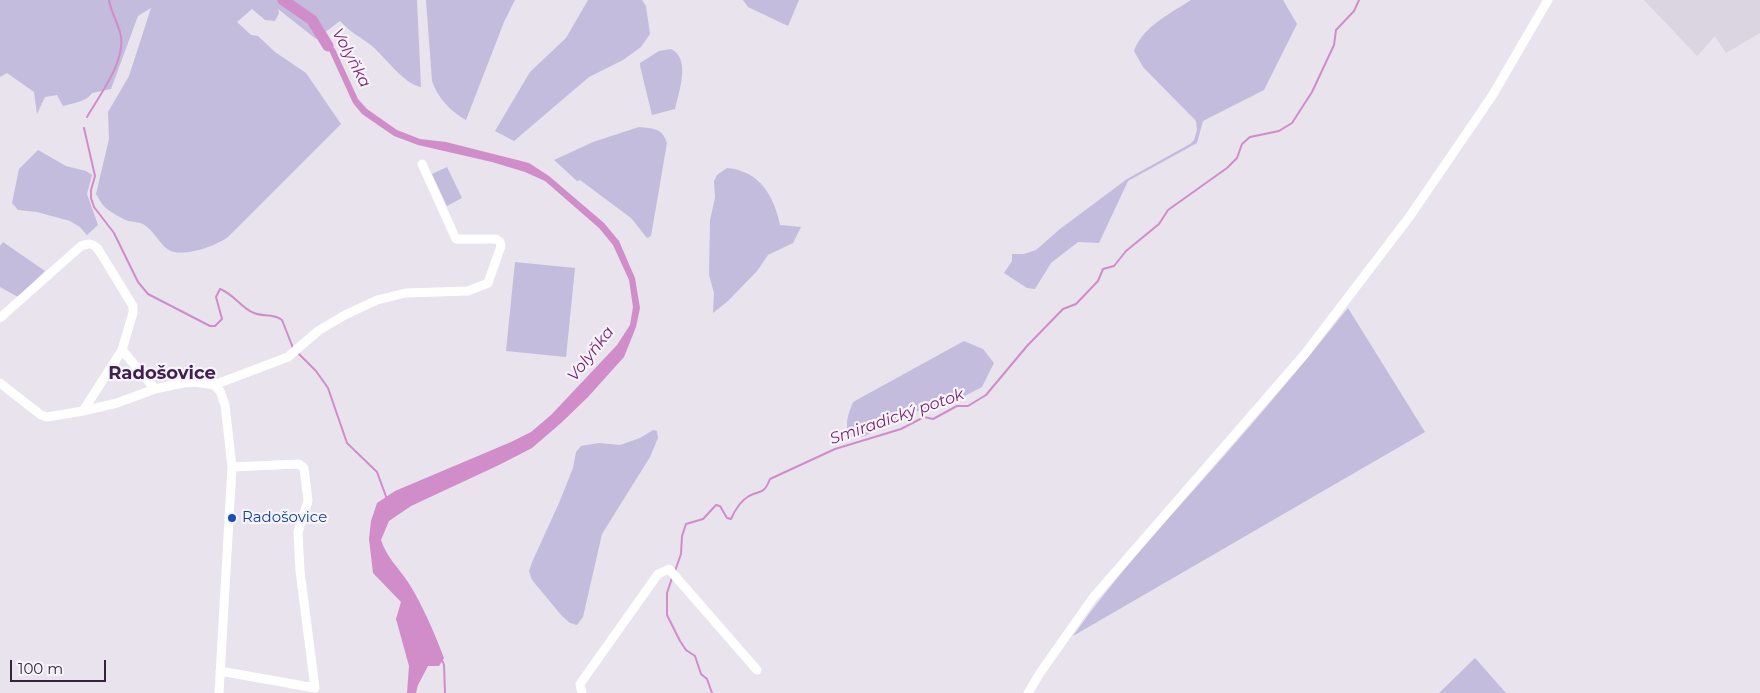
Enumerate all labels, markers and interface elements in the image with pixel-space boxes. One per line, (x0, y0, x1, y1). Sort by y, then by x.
water label: Volyňka (327, 25, 375, 91)
water label: Volyňka (564, 323, 618, 385)
district label: Radošovice (108, 363, 216, 385)
water label: Smiradický potok (827, 385, 967, 449)
place label: Radošovice (242, 509, 327, 527)
marker: Radošovice (226, 512, 238, 524)
scale bar (12, 650, 109, 682)
text: 100 m (18, 659, 63, 678)

